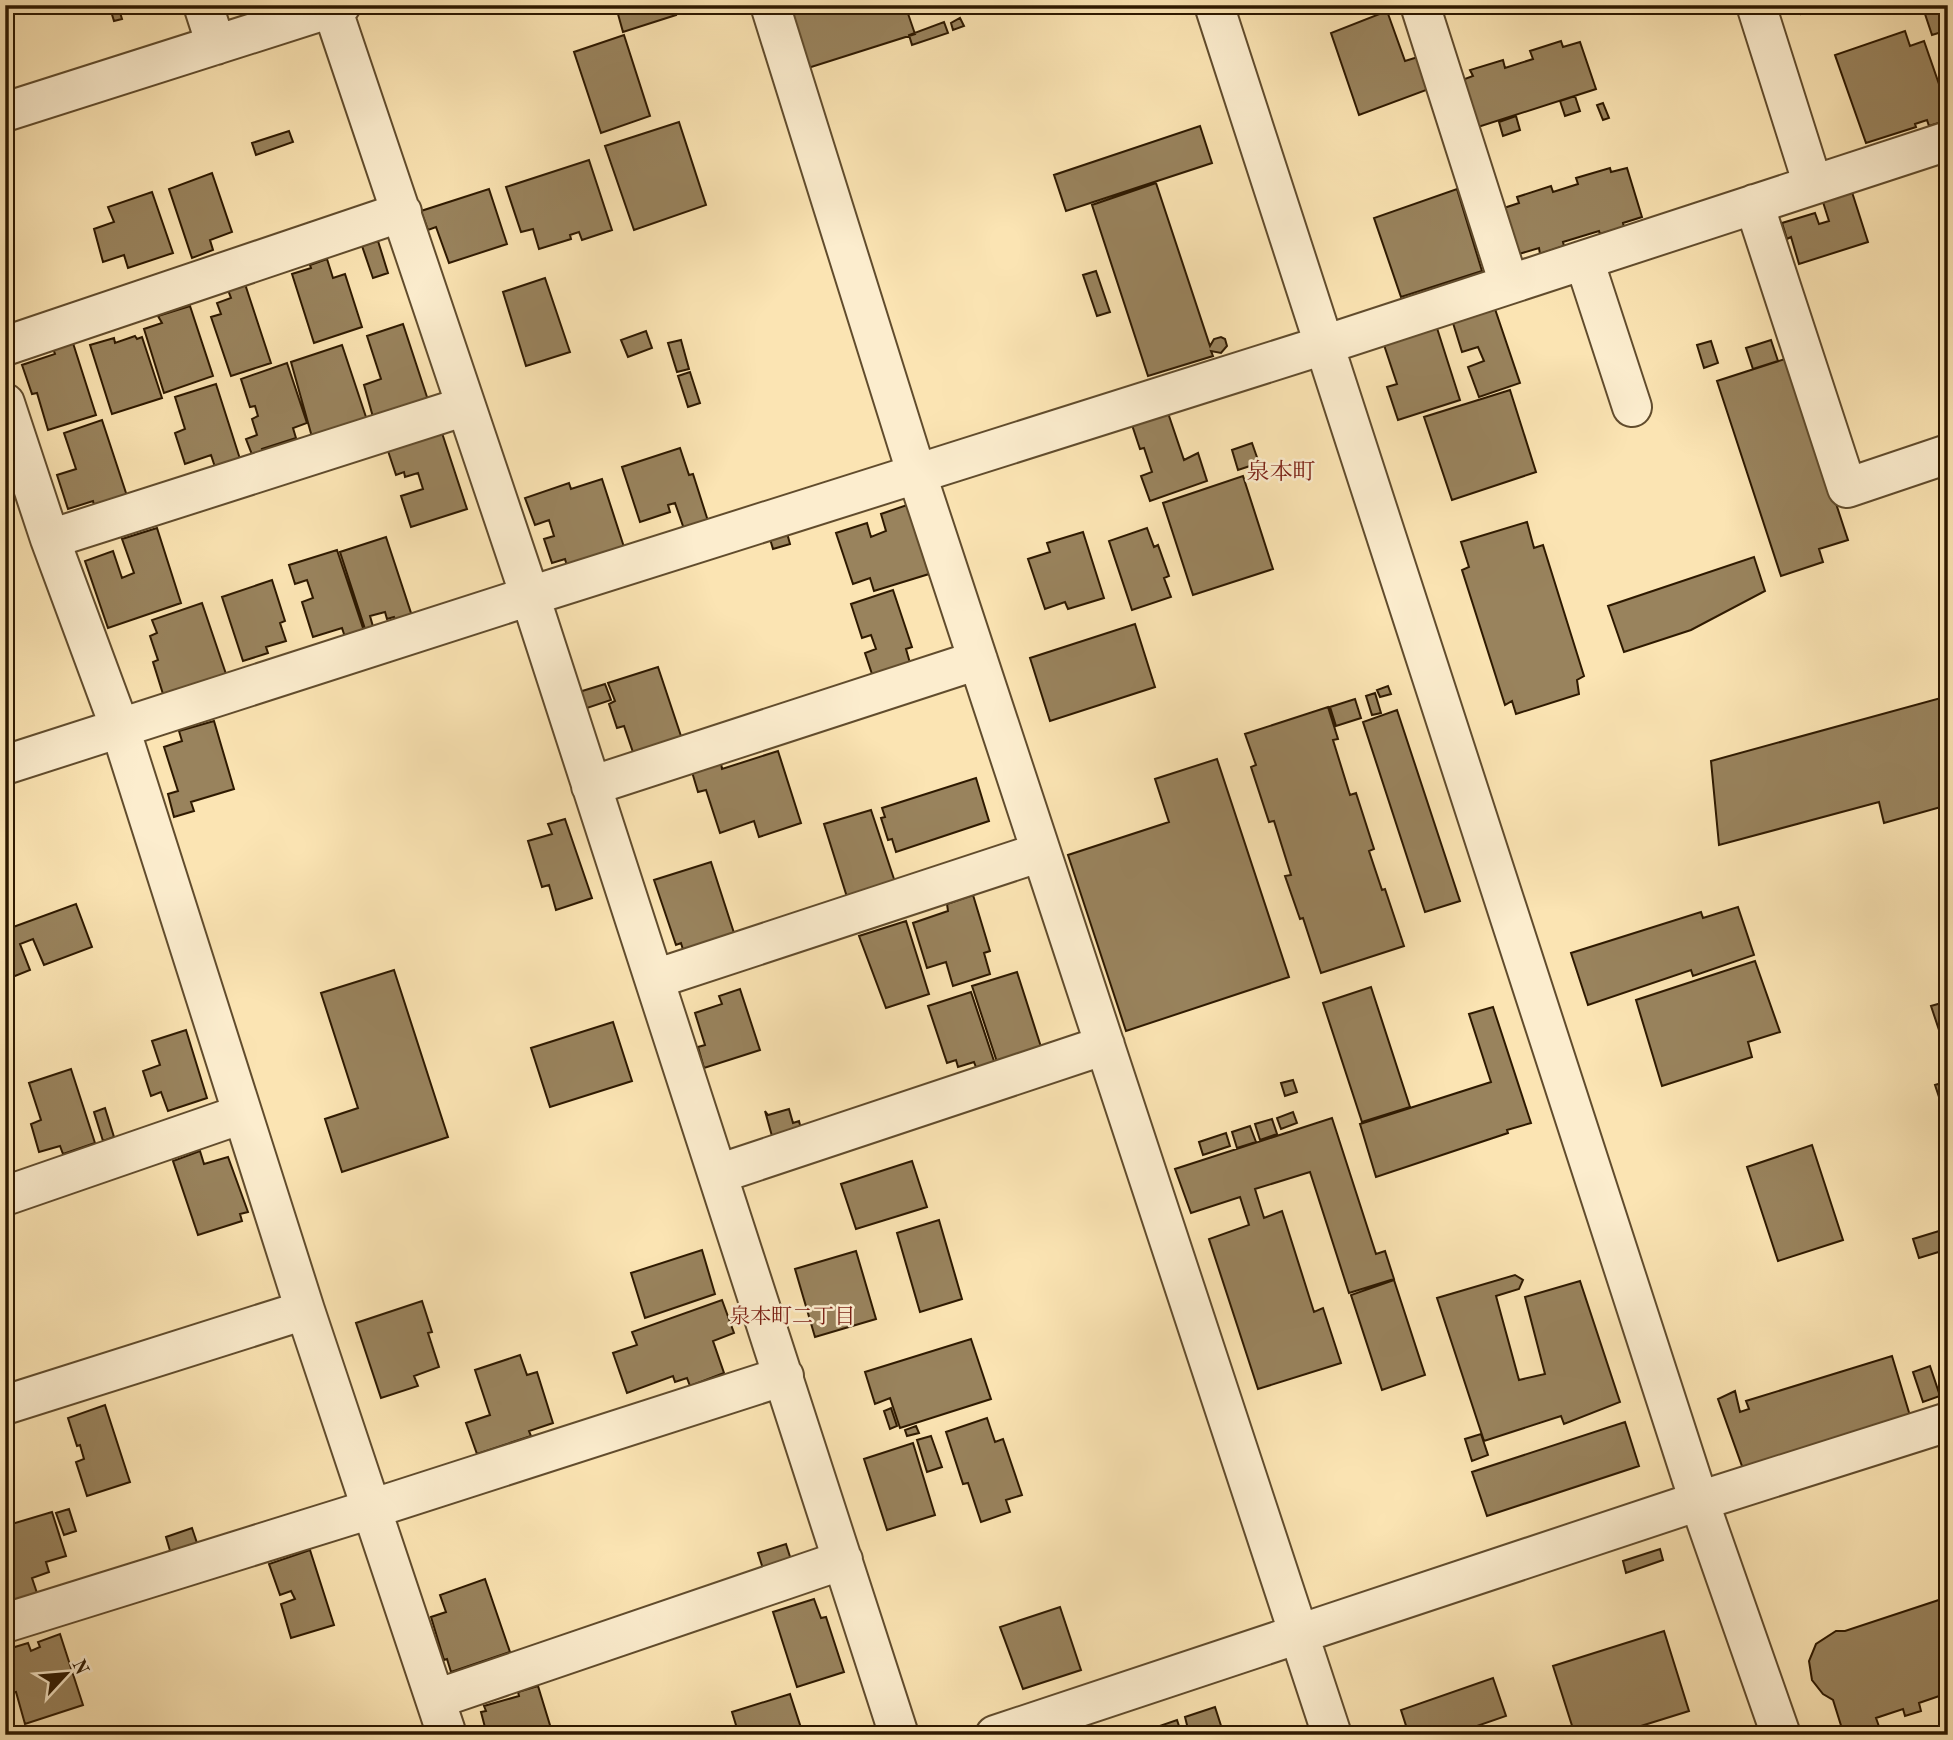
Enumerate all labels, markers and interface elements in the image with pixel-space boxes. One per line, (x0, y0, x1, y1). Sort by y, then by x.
district label: 泉本町 (1247, 459, 1316, 484)
district label: 泉本町二丁目 (729, 1305, 855, 1328)
north arrow (32, 1638, 102, 1708)
text: N (67, 1657, 91, 1679)

